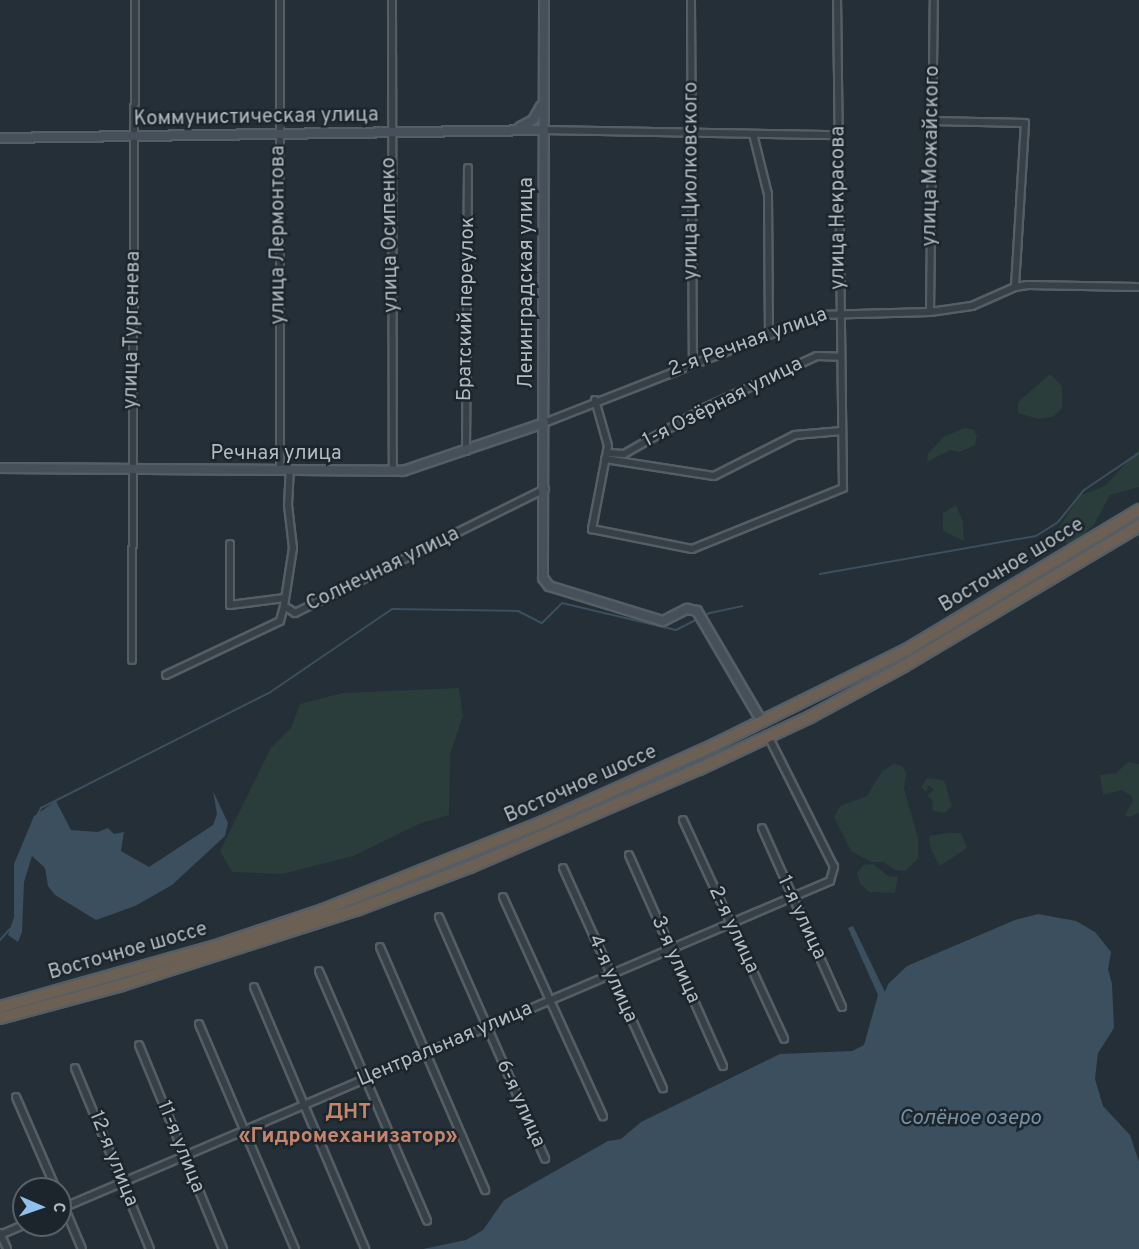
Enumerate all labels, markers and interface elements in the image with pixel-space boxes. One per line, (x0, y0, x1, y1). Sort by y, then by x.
street label: улица Можайского (918, 65, 946, 247)
street label: улица Циолковского (680, 82, 704, 280)
street label: Коммунистическая улица (133, 104, 379, 132)
street label: улица Некрасова (827, 126, 851, 290)
street label: улица Лермонтова (267, 145, 291, 325)
street label: улица Осипенко (378, 157, 404, 313)
street label: Ленинградская улица (515, 177, 539, 389)
street label: Братский переулок (453, 217, 481, 401)
street label: улица Тургенева (120, 250, 146, 410)
street label: 2-я Речная улица (665, 303, 831, 383)
street label: 1-я Озёрная улица (639, 352, 807, 454)
street label: Речная улица (210, 442, 342, 466)
street label: Восточное шоссе (935, 513, 1089, 619)
street label: Солнечная улица (303, 523, 463, 617)
street label: Восточное шоссе (501, 741, 661, 829)
street label: 1-я улица (771, 872, 831, 964)
street label: 2-я улица (702, 883, 764, 977)
street label: 3-я улица (645, 913, 705, 1007)
street label: Восточное шоссе (46, 918, 210, 986)
street label: 4-я улица (582, 931, 642, 1027)
street label: Центральная улица (354, 997, 536, 1093)
street label: 6-я улица (490, 1057, 550, 1151)
street label: 11-я улица (151, 1098, 209, 1196)
district label: ДНТ «Гидромеханизатор» (239, 1100, 457, 1150)
water label: Солёное озеро (899, 1106, 1041, 1132)
street label: 12-я улица (83, 1108, 143, 1210)
north arrow (12, 1177, 72, 1237)
text: С (48, 1202, 68, 1213)

